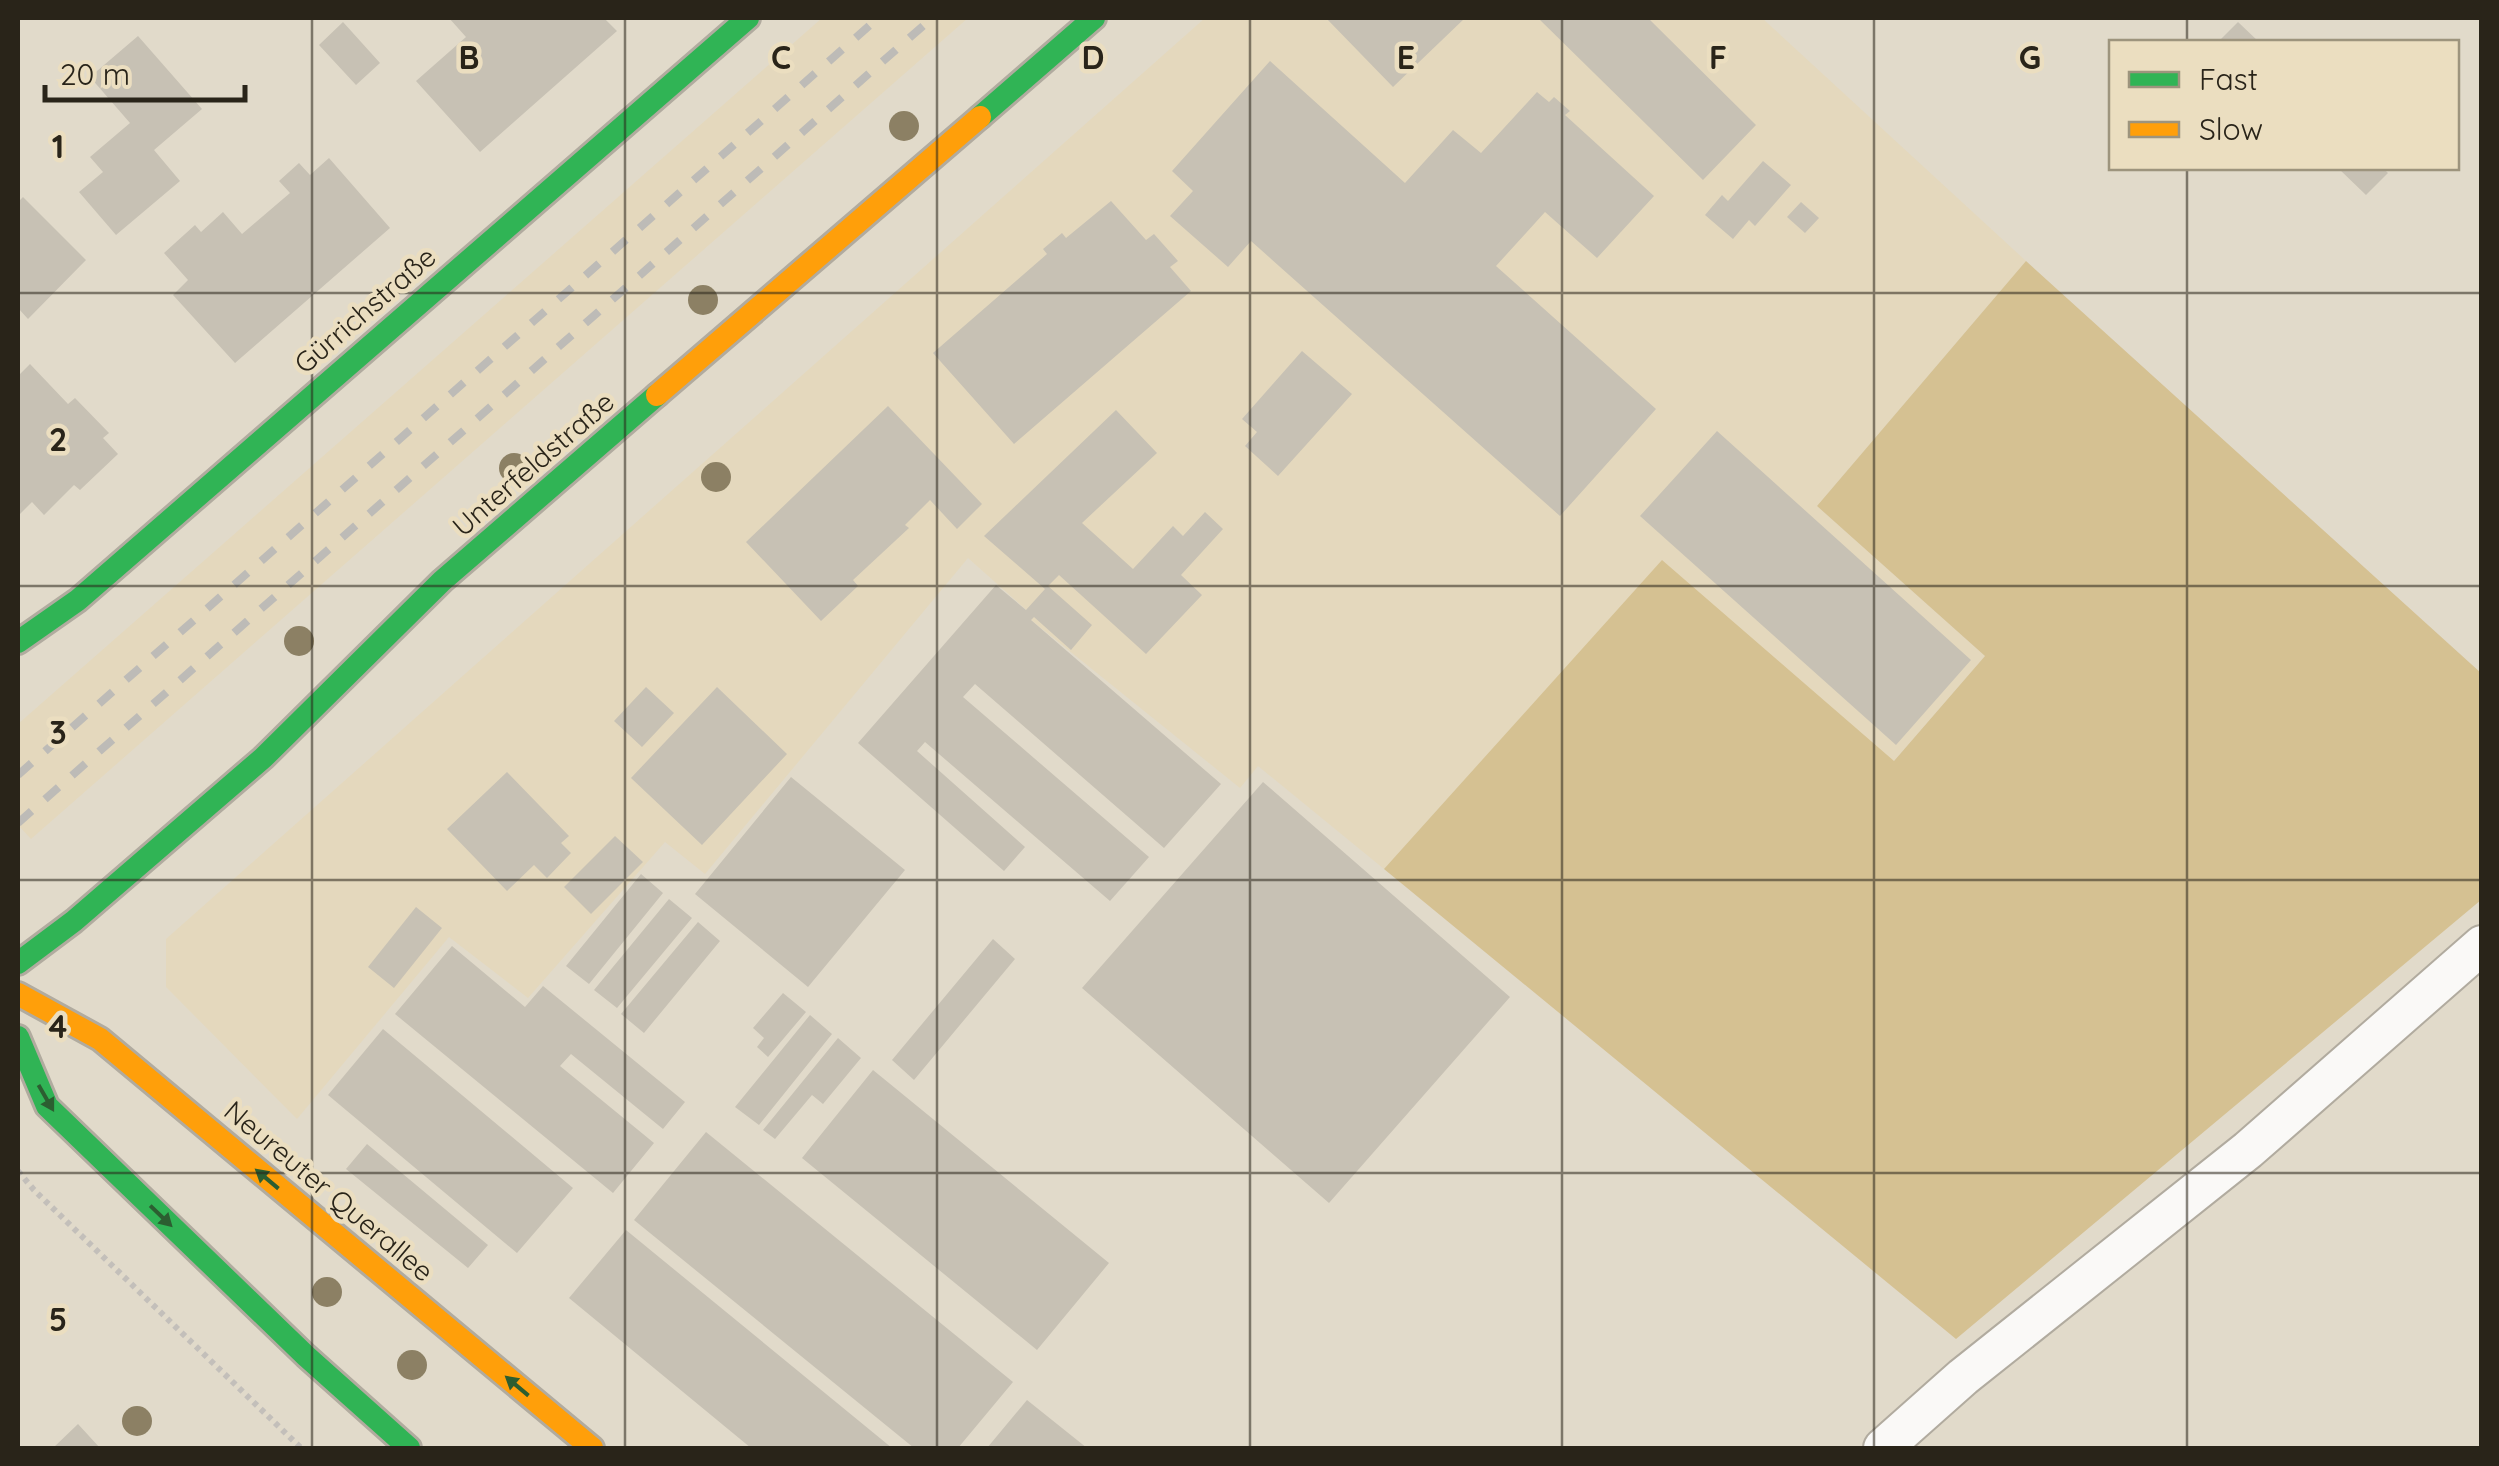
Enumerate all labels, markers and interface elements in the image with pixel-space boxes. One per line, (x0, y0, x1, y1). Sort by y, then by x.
text: B (459, 37, 479, 77)
text: C (771, 37, 791, 77)
text: D (1082, 37, 1104, 77)
text: E (1397, 37, 1415, 77)
text: F (1709, 37, 1727, 77)
text: G (2019, 37, 2041, 77)
scale bar (45, 40, 245, 102)
legend (2109, 40, 2459, 170)
text: 20 m (60, 55, 130, 93)
text: Fast (2199, 60, 2258, 98)
text: Slow (2199, 110, 2263, 148)
text: 1 (52, 126, 64, 166)
street label: Gürrichstraße (287, 239, 443, 381)
street label: Unterfeldstraße (445, 384, 621, 543)
text: 2 (49, 419, 67, 459)
text: 3 (49, 712, 67, 752)
text: 4 (49, 1006, 68, 1046)
one-way arrow (37, 1084, 55, 1112)
street label: Neureuter Querallee (217, 1093, 441, 1288)
one-way arrow (255, 1168, 280, 1190)
one-way arrow (148, 1204, 172, 1228)
text: 5 (49, 1299, 67, 1339)
one-way arrow (505, 1376, 530, 1398)

